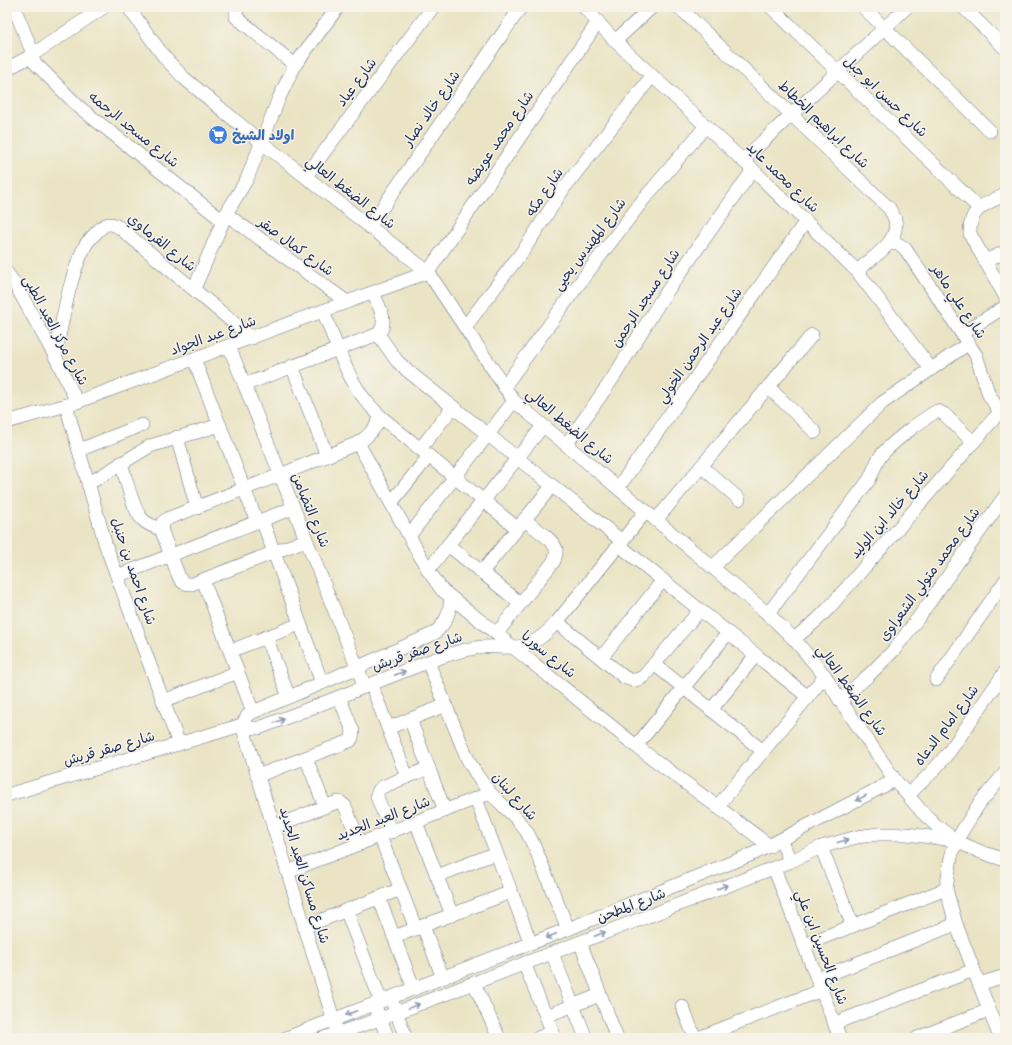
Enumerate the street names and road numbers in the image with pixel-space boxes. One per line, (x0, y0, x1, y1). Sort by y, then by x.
street label: شارع حسن ابو جبل (840, 52, 931, 141)
street label: شارع عياد (333, 55, 381, 111)
street label: شارع خالد نصار (398, 67, 465, 151)
street label: شارع ابراهيم الخطاط (773, 77, 873, 173)
street label: شارع مسجد الرحمه (84, 88, 182, 172)
street label: شارع محمد عويضه (462, 88, 538, 189)
street label: شارع محمد عايد (742, 138, 822, 217)
street label: شارع الضغط العالي (300, 152, 399, 236)
street label: شارع مكه (522, 165, 568, 220)
street label: شارع المهندس يحيى (549, 195, 631, 295)
street label: شارع الفرماوي (123, 210, 199, 277)
street label: شارع كمال صقر (253, 213, 337, 280)
street label: شارع مسجد الرحمن (607, 246, 684, 351)
street label: شارع علي ماهر (924, 260, 990, 344)
street label: شارع مركز العبد الطبى (18, 272, 92, 389)
street label: شارع عبد الرحمن الخولي (653, 284, 749, 409)
street label: شارع عبد الجواد (168, 312, 259, 360)
street label: شارع الضغط العالي (520, 385, 617, 471)
street label: شارع خالد ابن الوليد (846, 467, 933, 563)
street label: شارع التضامن (287, 470, 333, 550)
street label: شارع محمد متولي الشعراوى (875, 504, 987, 647)
street label: شارع احمد بن حنبل (106, 515, 160, 627)
street label: شارع سوريا (517, 627, 579, 682)
street label: شارع صقر قريش (370, 628, 465, 676)
street label: شارع الضغط العالي (810, 641, 890, 742)
street label: شارع امام الدعاه (911, 682, 984, 770)
street label: شارع صقر قريش (61, 727, 157, 771)
street label: شارع لبنان (488, 769, 541, 825)
street label: شارع العبد الجديد (334, 793, 433, 845)
street label: شارع مساكن العبد الجديد (275, 805, 333, 946)
street label: شارع المطحن (594, 885, 668, 927)
street label: شارع الحسين ابن علي (788, 887, 851, 1008)

